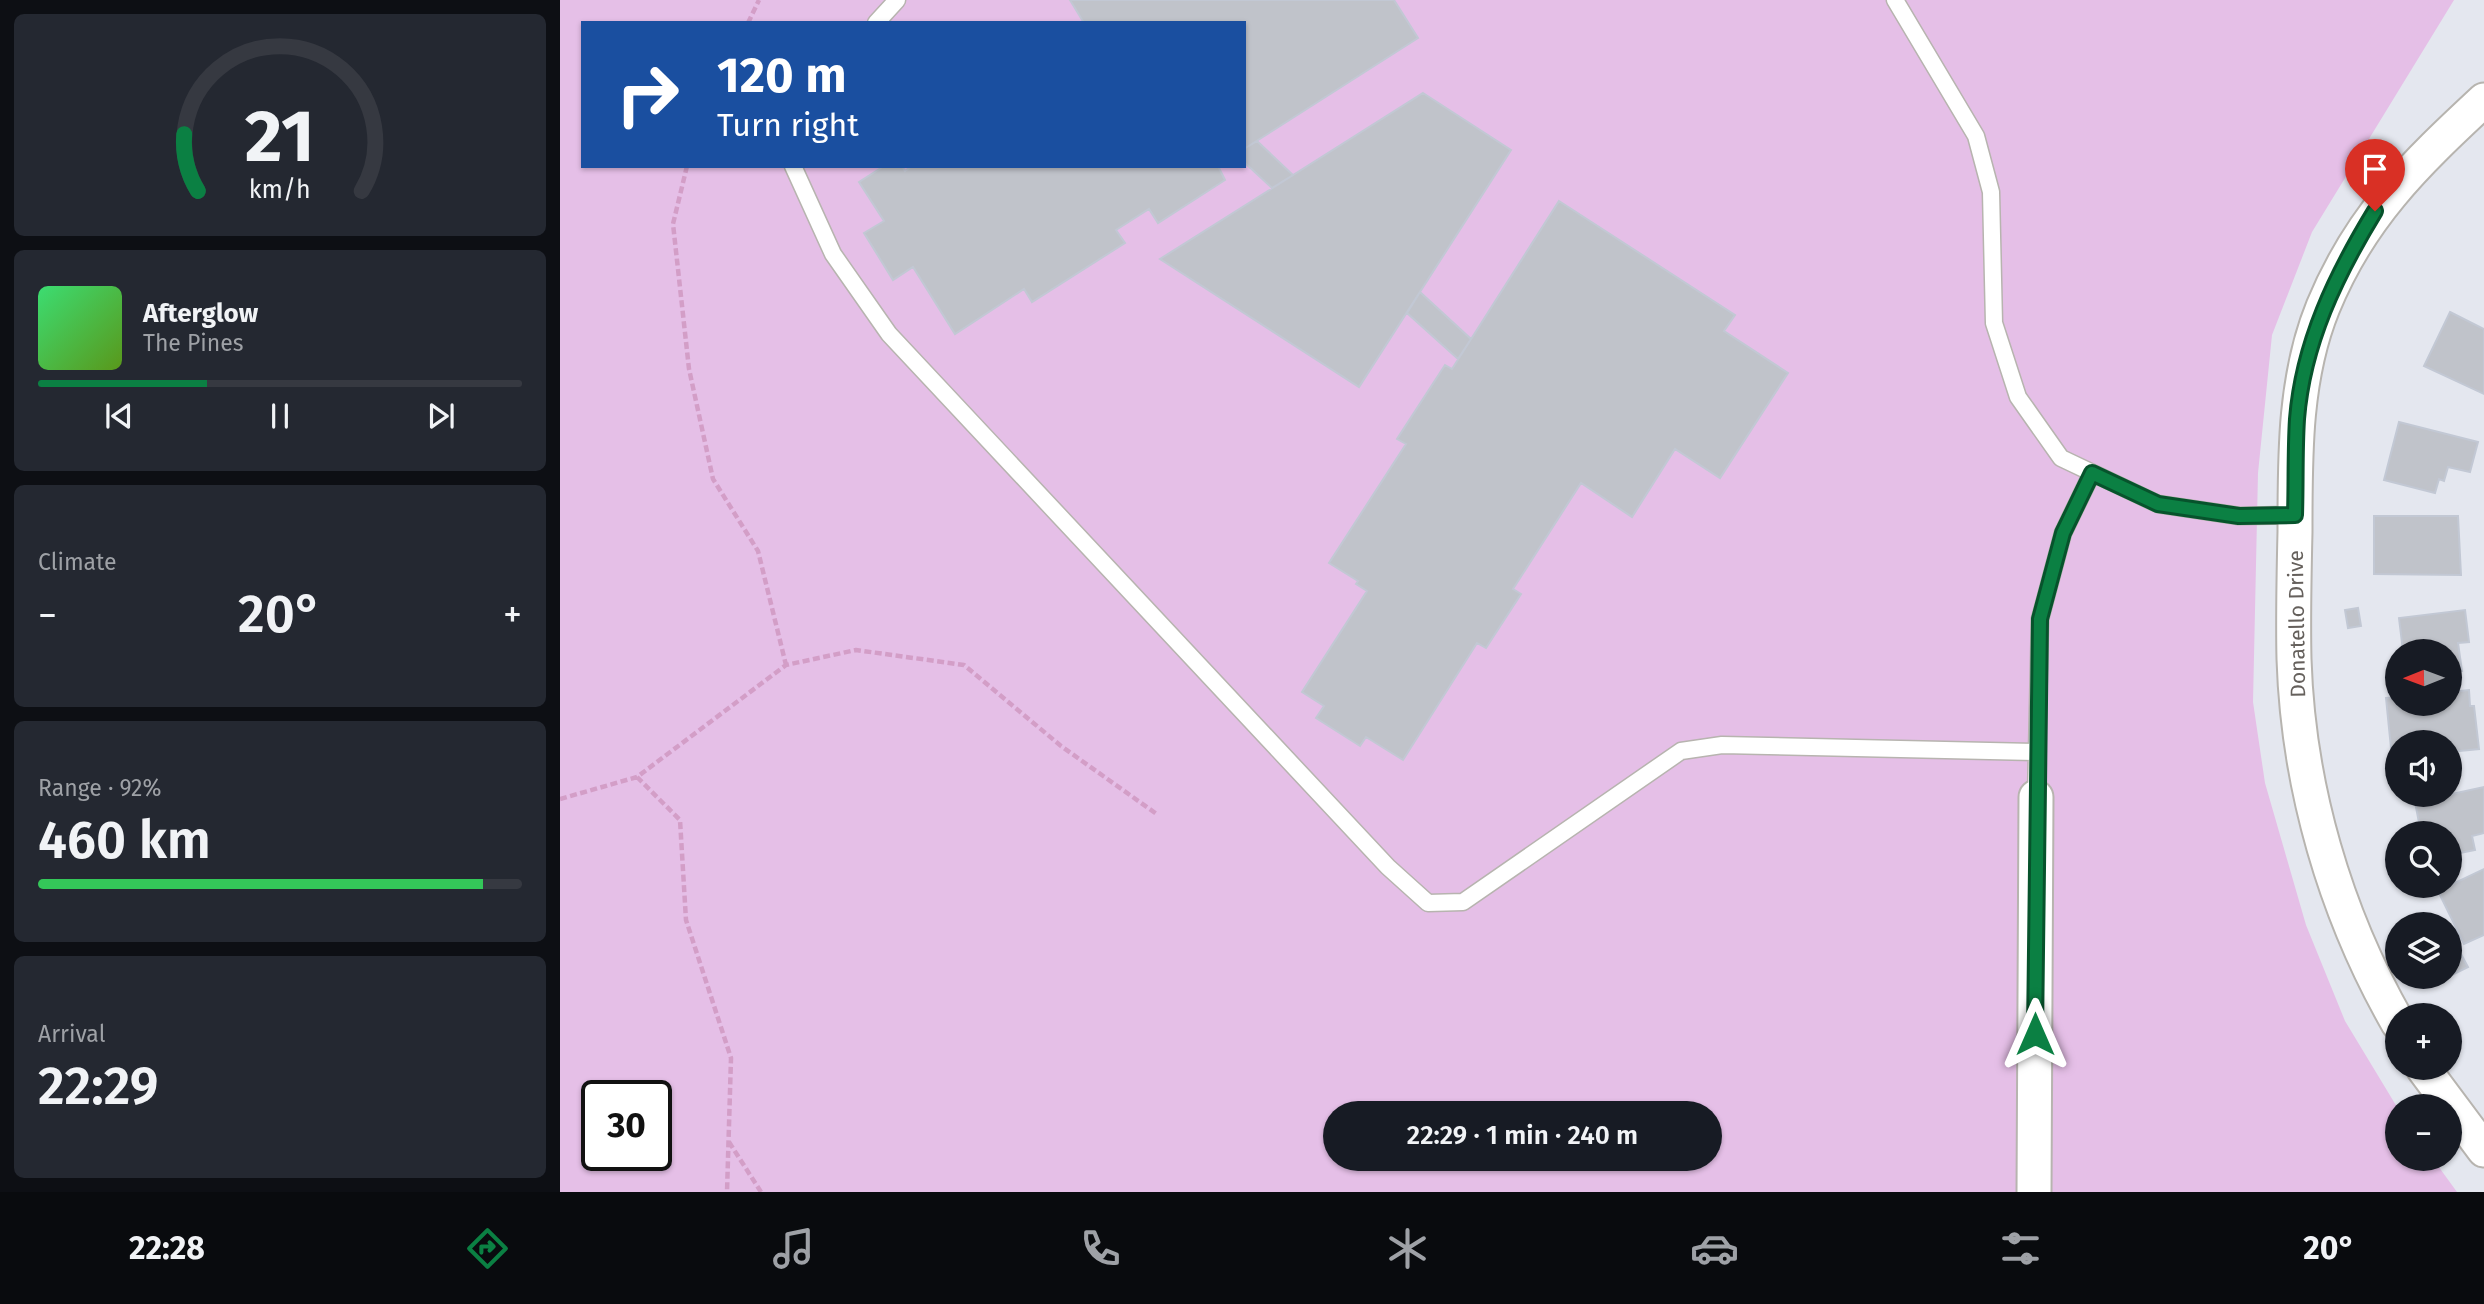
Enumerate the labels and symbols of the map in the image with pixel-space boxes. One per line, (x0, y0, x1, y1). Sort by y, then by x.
pin (2345, 139, 2405, 211)
street label: Donatello Drive (2283, 550, 2311, 698)
north arrow (2385, 639, 2462, 716)
position arrow (1998, 997, 2072, 1071)
speed limit sign: 30 (581, 1080, 672, 1171)

